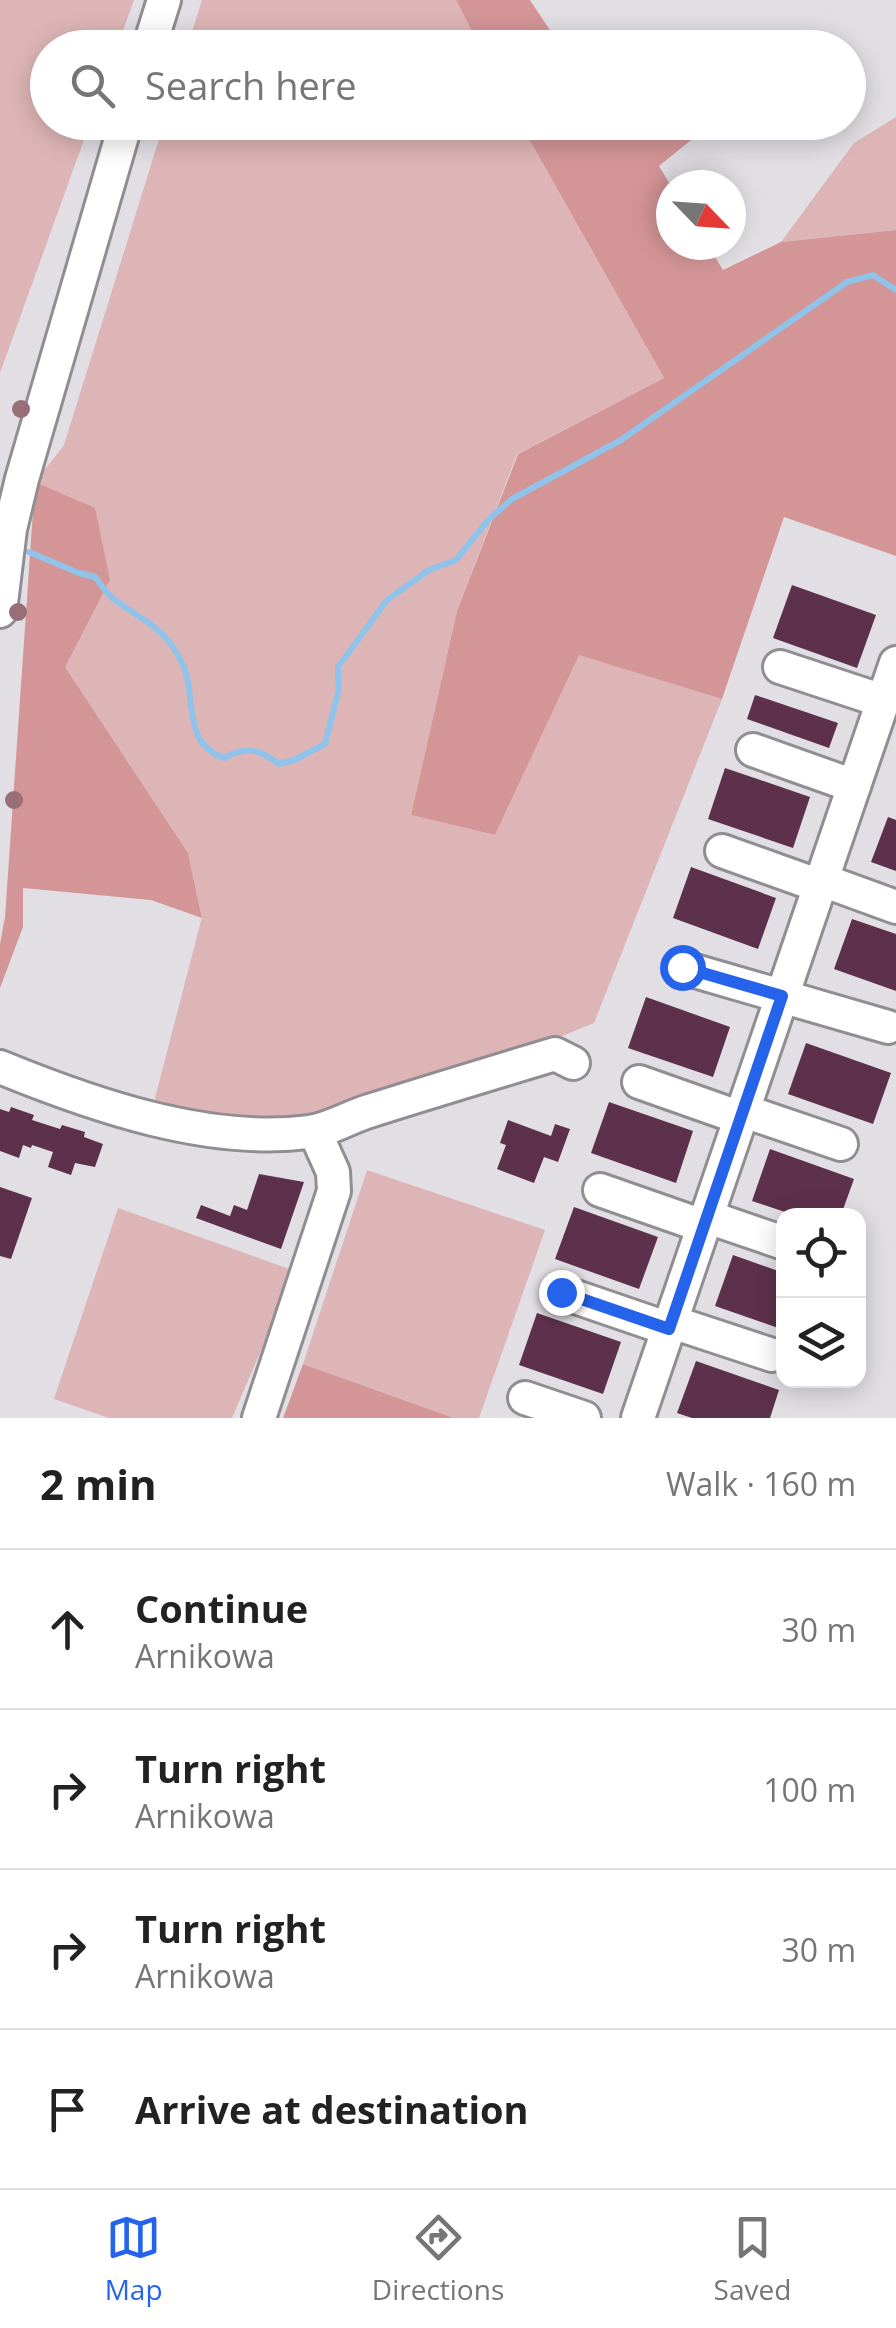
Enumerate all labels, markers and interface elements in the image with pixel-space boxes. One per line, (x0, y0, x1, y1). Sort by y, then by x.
search box (30, 30, 866, 140)
icon: search (65, 58, 120, 113)
text: Search here (145, 59, 357, 111)
north arrow (656, 170, 746, 260)
route start (660, 945, 706, 991)
map controls (776, 1208, 866, 1388)
button: locate (776, 1208, 866, 1298)
route end (539, 1270, 585, 1316)
button: layers (776, 1298, 866, 1388)
text: 2 min (40, 1455, 157, 1512)
text: Walk · 160 m (666, 1462, 856, 1505)
text: Continue (135, 1582, 308, 1634)
icon: ahead (40, 1602, 95, 1657)
text: 30 m (781, 1608, 856, 1651)
text: Arnikowa (135, 1634, 275, 1677)
text: Turn right (135, 1742, 326, 1794)
icon: right (40, 1762, 95, 1817)
text: 100 m (763, 1768, 856, 1811)
text: Arnikowa (135, 1794, 275, 1837)
text: Turn right (135, 1902, 326, 1954)
icon: right (40, 1922, 95, 1977)
text: 30 m (781, 1928, 856, 1971)
text: Arnikowa (135, 1954, 275, 1997)
icon: arrive (40, 2082, 95, 2137)
text: Arrive at destination (135, 2083, 529, 2135)
tab: Map (105, 2210, 163, 2308)
tab: Directions (372, 2210, 504, 2308)
tab: Saved (714, 2210, 791, 2308)

